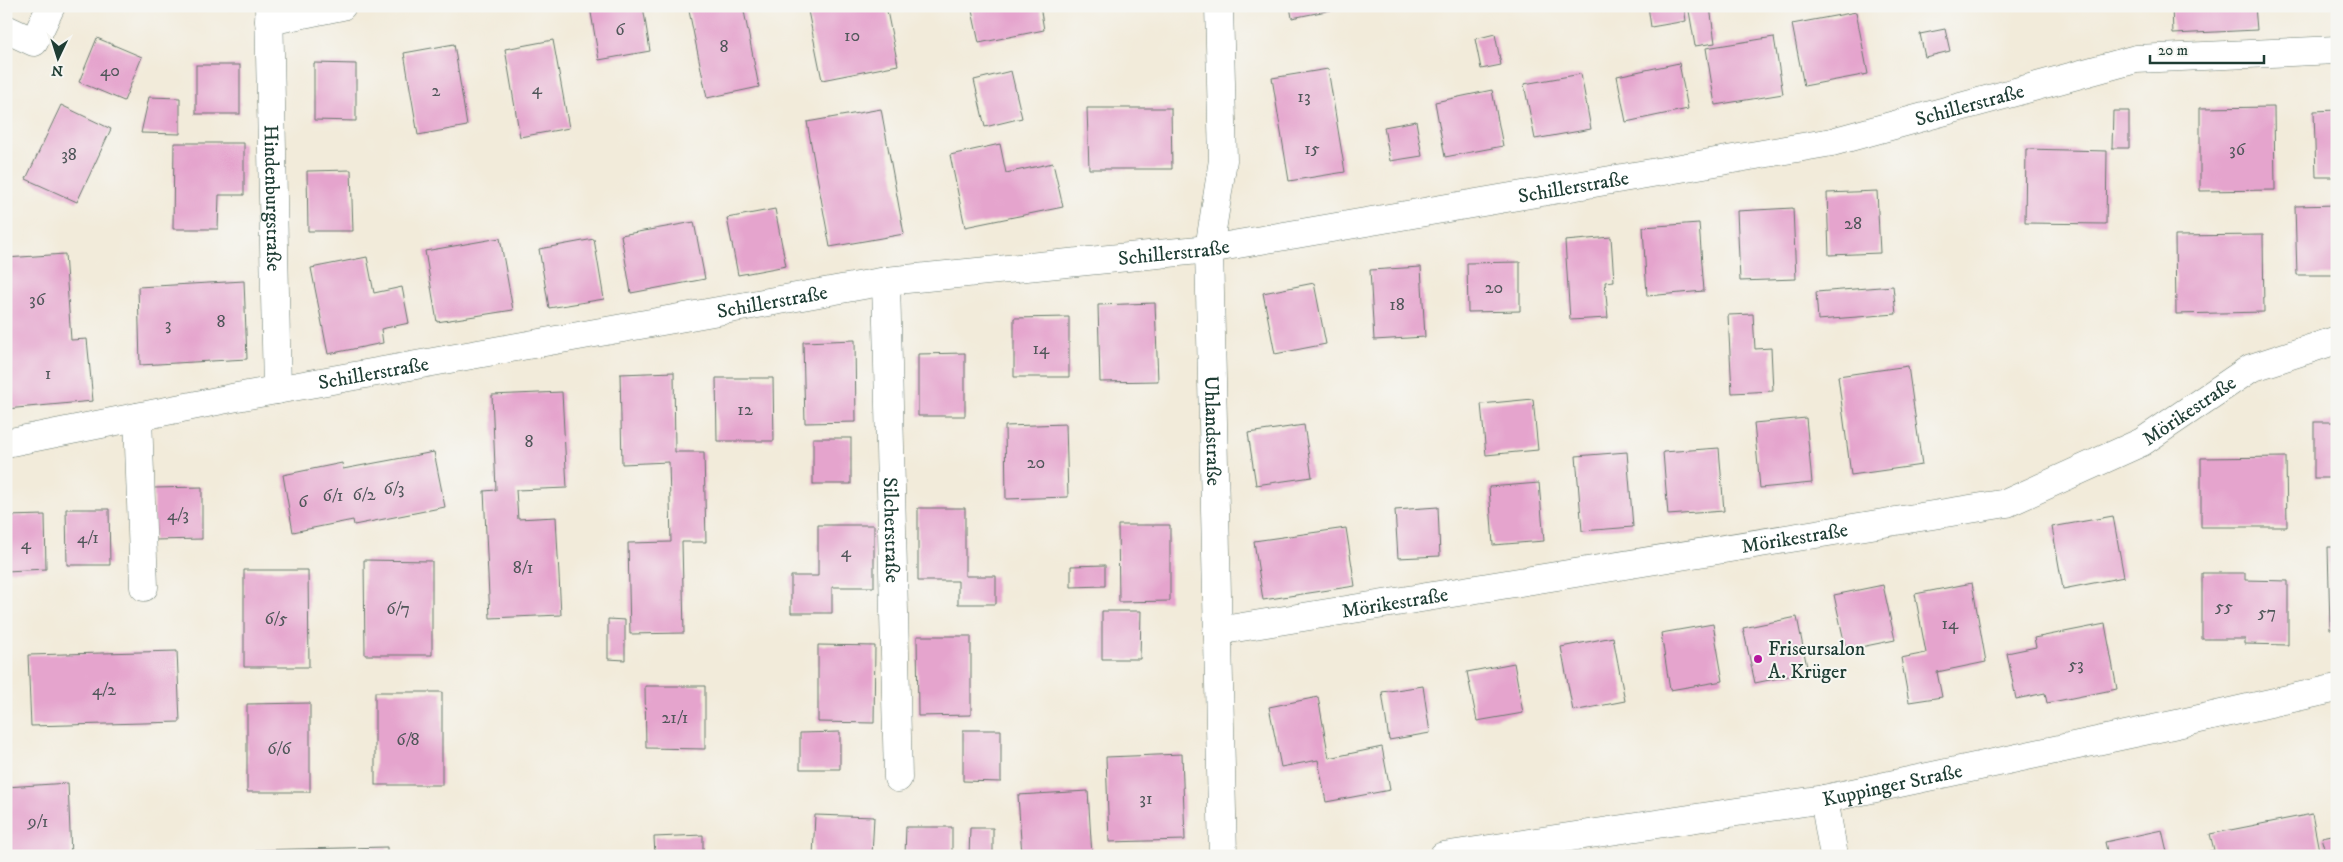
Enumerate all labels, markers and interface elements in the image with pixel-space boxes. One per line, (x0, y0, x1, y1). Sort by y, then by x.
house number: 6 (615, 19, 625, 41)
house number: 10 (844, 25, 860, 47)
north arrow (32, 32, 82, 82)
scale bar (2150, 32, 2264, 64)
house number: 8 (719, 36, 729, 58)
text: 20 m (2158, 41, 2188, 60)
house number: 40 (100, 60, 120, 82)
text: N (50, 61, 64, 79)
house number: 4 (532, 78, 543, 100)
street label: Schillerstraße (1913, 79, 2027, 133)
house number: 2 (432, 80, 441, 102)
house number: 13 (1297, 86, 1311, 108)
street label: Hindenburgstraße (257, 124, 286, 272)
house number: 15 (1304, 138, 1320, 160)
house number: 36 (2229, 139, 2246, 161)
house number: 38 (61, 144, 77, 166)
street label: Schillerstraße (1516, 166, 1631, 210)
house number: 28 (1844, 213, 1862, 235)
street label: Schillerstraße (1117, 235, 1232, 272)
house number: 20 (1485, 277, 1503, 299)
street label: Schillerstraße (715, 281, 830, 325)
house number: 36 (29, 289, 46, 311)
house number: 18 (1389, 294, 1405, 316)
house number: 8 (216, 311, 226, 333)
house number: 3 (165, 314, 171, 336)
house number: 14 (1033, 338, 1050, 360)
street label: Schillerstraße (316, 352, 431, 396)
house number: 1 (45, 363, 51, 385)
street label: Mörikestraße (2138, 371, 2241, 452)
street label: Uhlandstraße (1198, 375, 1225, 486)
house number: 12 (737, 399, 753, 421)
house number: 8 (524, 431, 534, 453)
house number: 20 (1027, 452, 1045, 474)
street label: Silcherstraße (877, 477, 904, 583)
house number: 6/3 (384, 478, 404, 500)
house number: 6/2 (352, 484, 376, 506)
house number: 6/1 (323, 485, 343, 507)
house number: 6 (298, 491, 308, 513)
house number: 4/3 (167, 504, 189, 526)
street label: Mörikestraße (1740, 518, 1850, 560)
house number: 4/1 (77, 527, 99, 549)
house number: 4 (21, 533, 32, 555)
house number: 4 (841, 541, 852, 563)
house number: 8/1 (513, 557, 533, 579)
street label: Mörikestraße (1340, 583, 1450, 625)
house number: 55 (2215, 596, 2233, 618)
house number: 6/7 (386, 598, 410, 620)
house number: 57 (2258, 602, 2276, 624)
house number: 6/5 (264, 608, 288, 630)
house number: 14 (1942, 613, 1959, 635)
place label: Friseursalon A. Krüger (1768, 637, 1866, 685)
marker: Friseursalon A. Krüger (1752, 653, 1764, 665)
house number: 53 (2068, 654, 2084, 676)
house number: 4/2 (92, 679, 116, 701)
house number: 21/1 (662, 707, 688, 729)
house number: 6/8 (396, 729, 420, 751)
house number: 6/6 (267, 738, 291, 760)
street label: Kuppinger Straße (1820, 759, 1965, 813)
house number: 31 (1139, 788, 1153, 810)
house number: 9/1 (27, 811, 48, 833)

